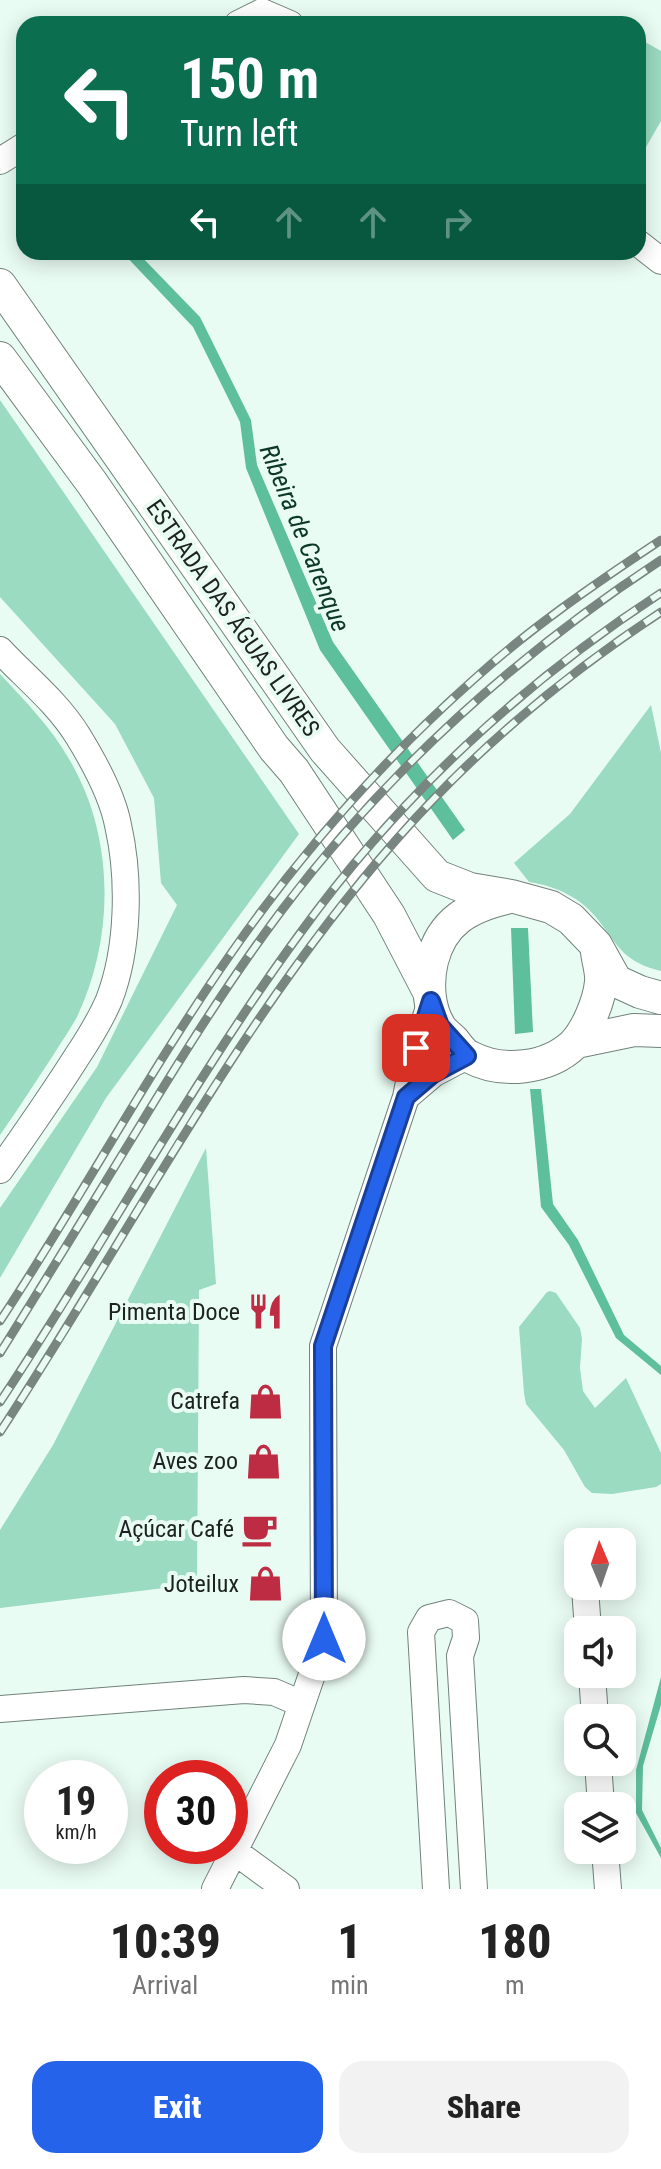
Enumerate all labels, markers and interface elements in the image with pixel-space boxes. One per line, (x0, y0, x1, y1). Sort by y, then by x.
text: 150 m (180, 46, 319, 112)
icon: left (48, 48, 152, 152)
text: Turn left (180, 113, 298, 155)
icon: left (183, 200, 227, 244)
icon: ahead (267, 200, 311, 244)
icon: ahead (351, 200, 395, 244)
icon: right (435, 200, 479, 244)
water label: Ribeira de Carenque (254, 440, 356, 636)
street label: ESTRADA DAS ÁGUAS LIVRES (141, 494, 325, 742)
pin (382, 1014, 450, 1082)
icon: arrive (394, 1026, 438, 1070)
restaurant icon: Pimenta Doce (247, 1293, 285, 1331)
place label: Pimenta Doce (108, 1298, 240, 1326)
shop icon: Catrefa (247, 1382, 285, 1420)
place label: Catrefa (170, 1387, 240, 1415)
shop icon: Aves zoo (245, 1442, 283, 1480)
place label: Aves zoo (152, 1447, 238, 1475)
cafe icon: Açúcar Café (241, 1510, 279, 1548)
place label: Açúcar Café (118, 1515, 234, 1543)
north arrow (564, 1528, 636, 1600)
map controls (564, 1528, 636, 1864)
shop icon: Joteilux (246, 1565, 284, 1603)
place label: Joteilux (164, 1570, 239, 1598)
position arrow (282, 1597, 366, 1681)
button: sound (564, 1616, 636, 1688)
button: search (564, 1704, 636, 1776)
speed limit sign: 30 (144, 1760, 248, 1864)
text: 19 (56, 1778, 96, 1825)
button: layers (564, 1792, 636, 1864)
text: km/h (55, 1820, 97, 1844)
text: 10:39 (110, 1913, 221, 1970)
text: 1 (337, 1913, 362, 1970)
text: 180 (478, 1913, 551, 1970)
text: Arrival (132, 1970, 198, 2000)
text: min (330, 1970, 369, 2000)
text: m (505, 1970, 525, 2000)
button: Exit (32, 2061, 323, 2153)
button: Share (339, 2061, 629, 2153)

